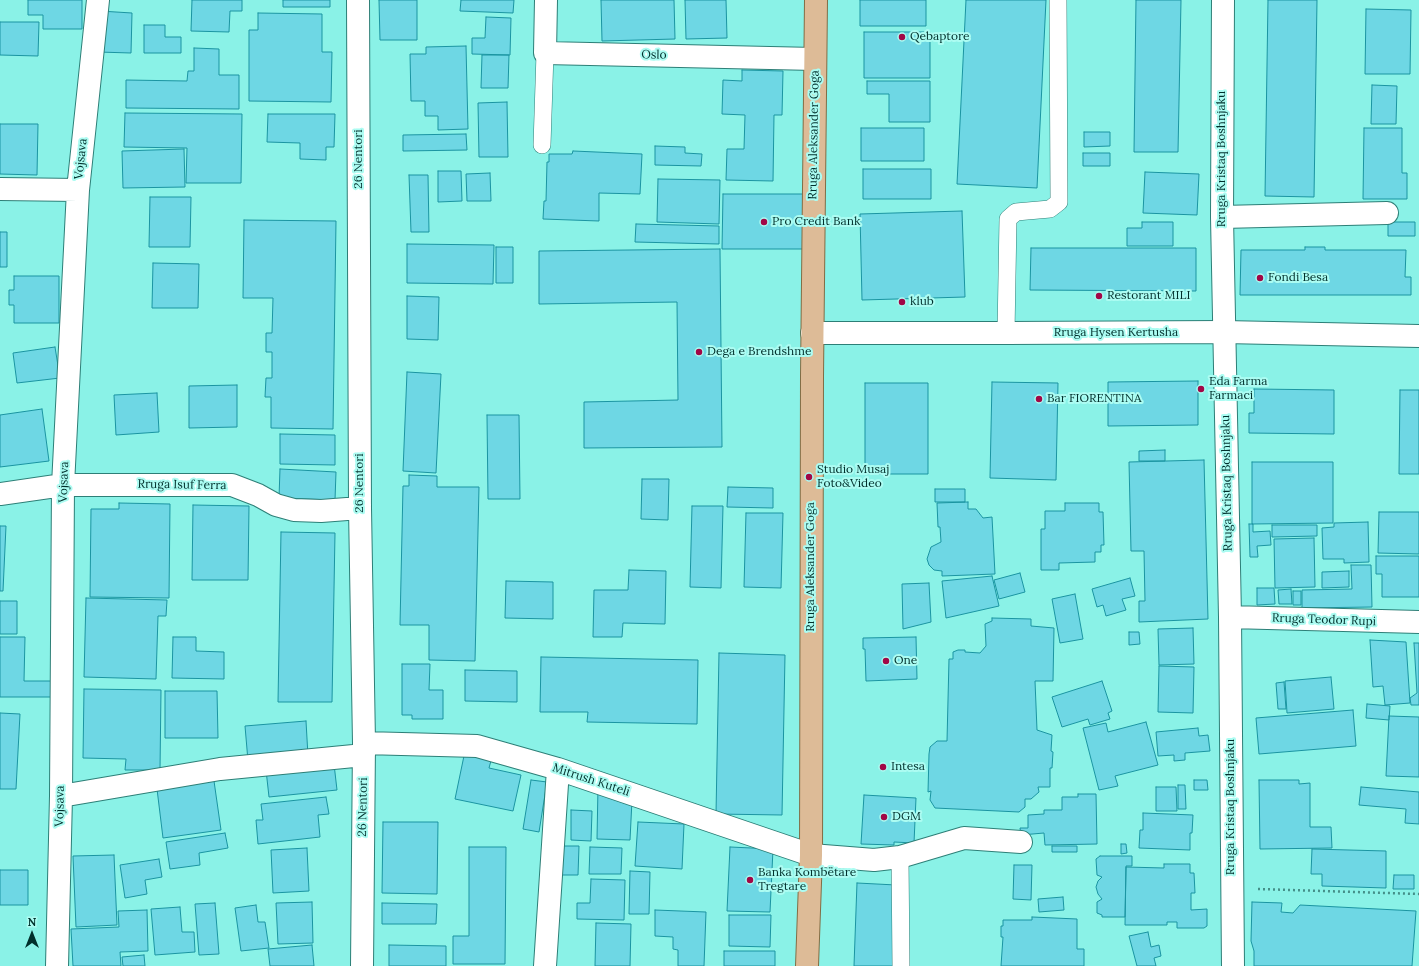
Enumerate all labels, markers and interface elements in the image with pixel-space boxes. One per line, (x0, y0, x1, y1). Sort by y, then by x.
place label: Qebaptore (910, 30, 970, 44)
marker: Qebaptore (897, 32, 907, 42)
street label: Oslo (641, 48, 667, 62)
street label: Rruga Aleksander Goga (806, 70, 822, 200)
street label: Rruga Kristaq Boshnjaku (1215, 91, 1229, 227)
street label: 26 Nentori (352, 129, 366, 189)
street label: Vojsava (72, 138, 90, 180)
place label: Pro Credit Bank (772, 215, 860, 229)
marker: Pro Credit Bank (759, 217, 769, 227)
place label: Fondi Besa (1268, 271, 1328, 285)
marker: Fondi Besa (1255, 273, 1265, 283)
place label: Restorant MILI (1107, 289, 1190, 303)
marker: Restorant MILI (1094, 291, 1104, 301)
place label: klub (910, 295, 934, 309)
marker: klub (897, 297, 907, 307)
street label: Rruga Hysen Kertusha (1054, 326, 1178, 340)
place label: Dega e Brendshme (707, 345, 812, 359)
marker: Dega e Brendshme (694, 347, 704, 357)
place label: Eda Farma Farmaci (1209, 375, 1267, 403)
marker: Eda Farma Farmaci (1196, 384, 1206, 394)
place label: Bar FIORENTINA (1047, 392, 1141, 406)
marker: Bar FIORENTINA (1034, 394, 1044, 404)
street label: Rruga Kristaq Boshnjaku (1219, 415, 1235, 551)
street label: 26 Nentori (353, 453, 367, 513)
street label: Vojsava (56, 461, 72, 503)
place label: Studio Musaj Foto&Video (817, 463, 889, 491)
marker: Studio Musaj Foto&Video (804, 472, 814, 482)
street label: Rruga Isuf Ferra (137, 477, 227, 493)
street label: Rruga Aleksander Goga (804, 502, 818, 632)
street label: Rruga Teodor Rupi (1272, 611, 1376, 629)
place label: One (894, 654, 917, 668)
marker: One (881, 656, 891, 666)
street label: Rruga Kristaq Boshnjaku (1224, 739, 1238, 875)
place label: Intesa (891, 760, 925, 774)
street label: Mitrush Kuteli (550, 761, 632, 799)
marker: Intesa (878, 762, 888, 772)
street label: 26 Nentori (355, 777, 371, 837)
street label: Vojsava (52, 785, 68, 827)
place label: DGM (892, 810, 921, 824)
marker: DGM (879, 812, 889, 822)
place label: Banka Kombëtare Tregtare (758, 866, 856, 894)
marker: Banka Kombëtare Tregtare (745, 875, 755, 885)
north arrow (12, 914, 52, 954)
text: N (28, 915, 36, 929)

